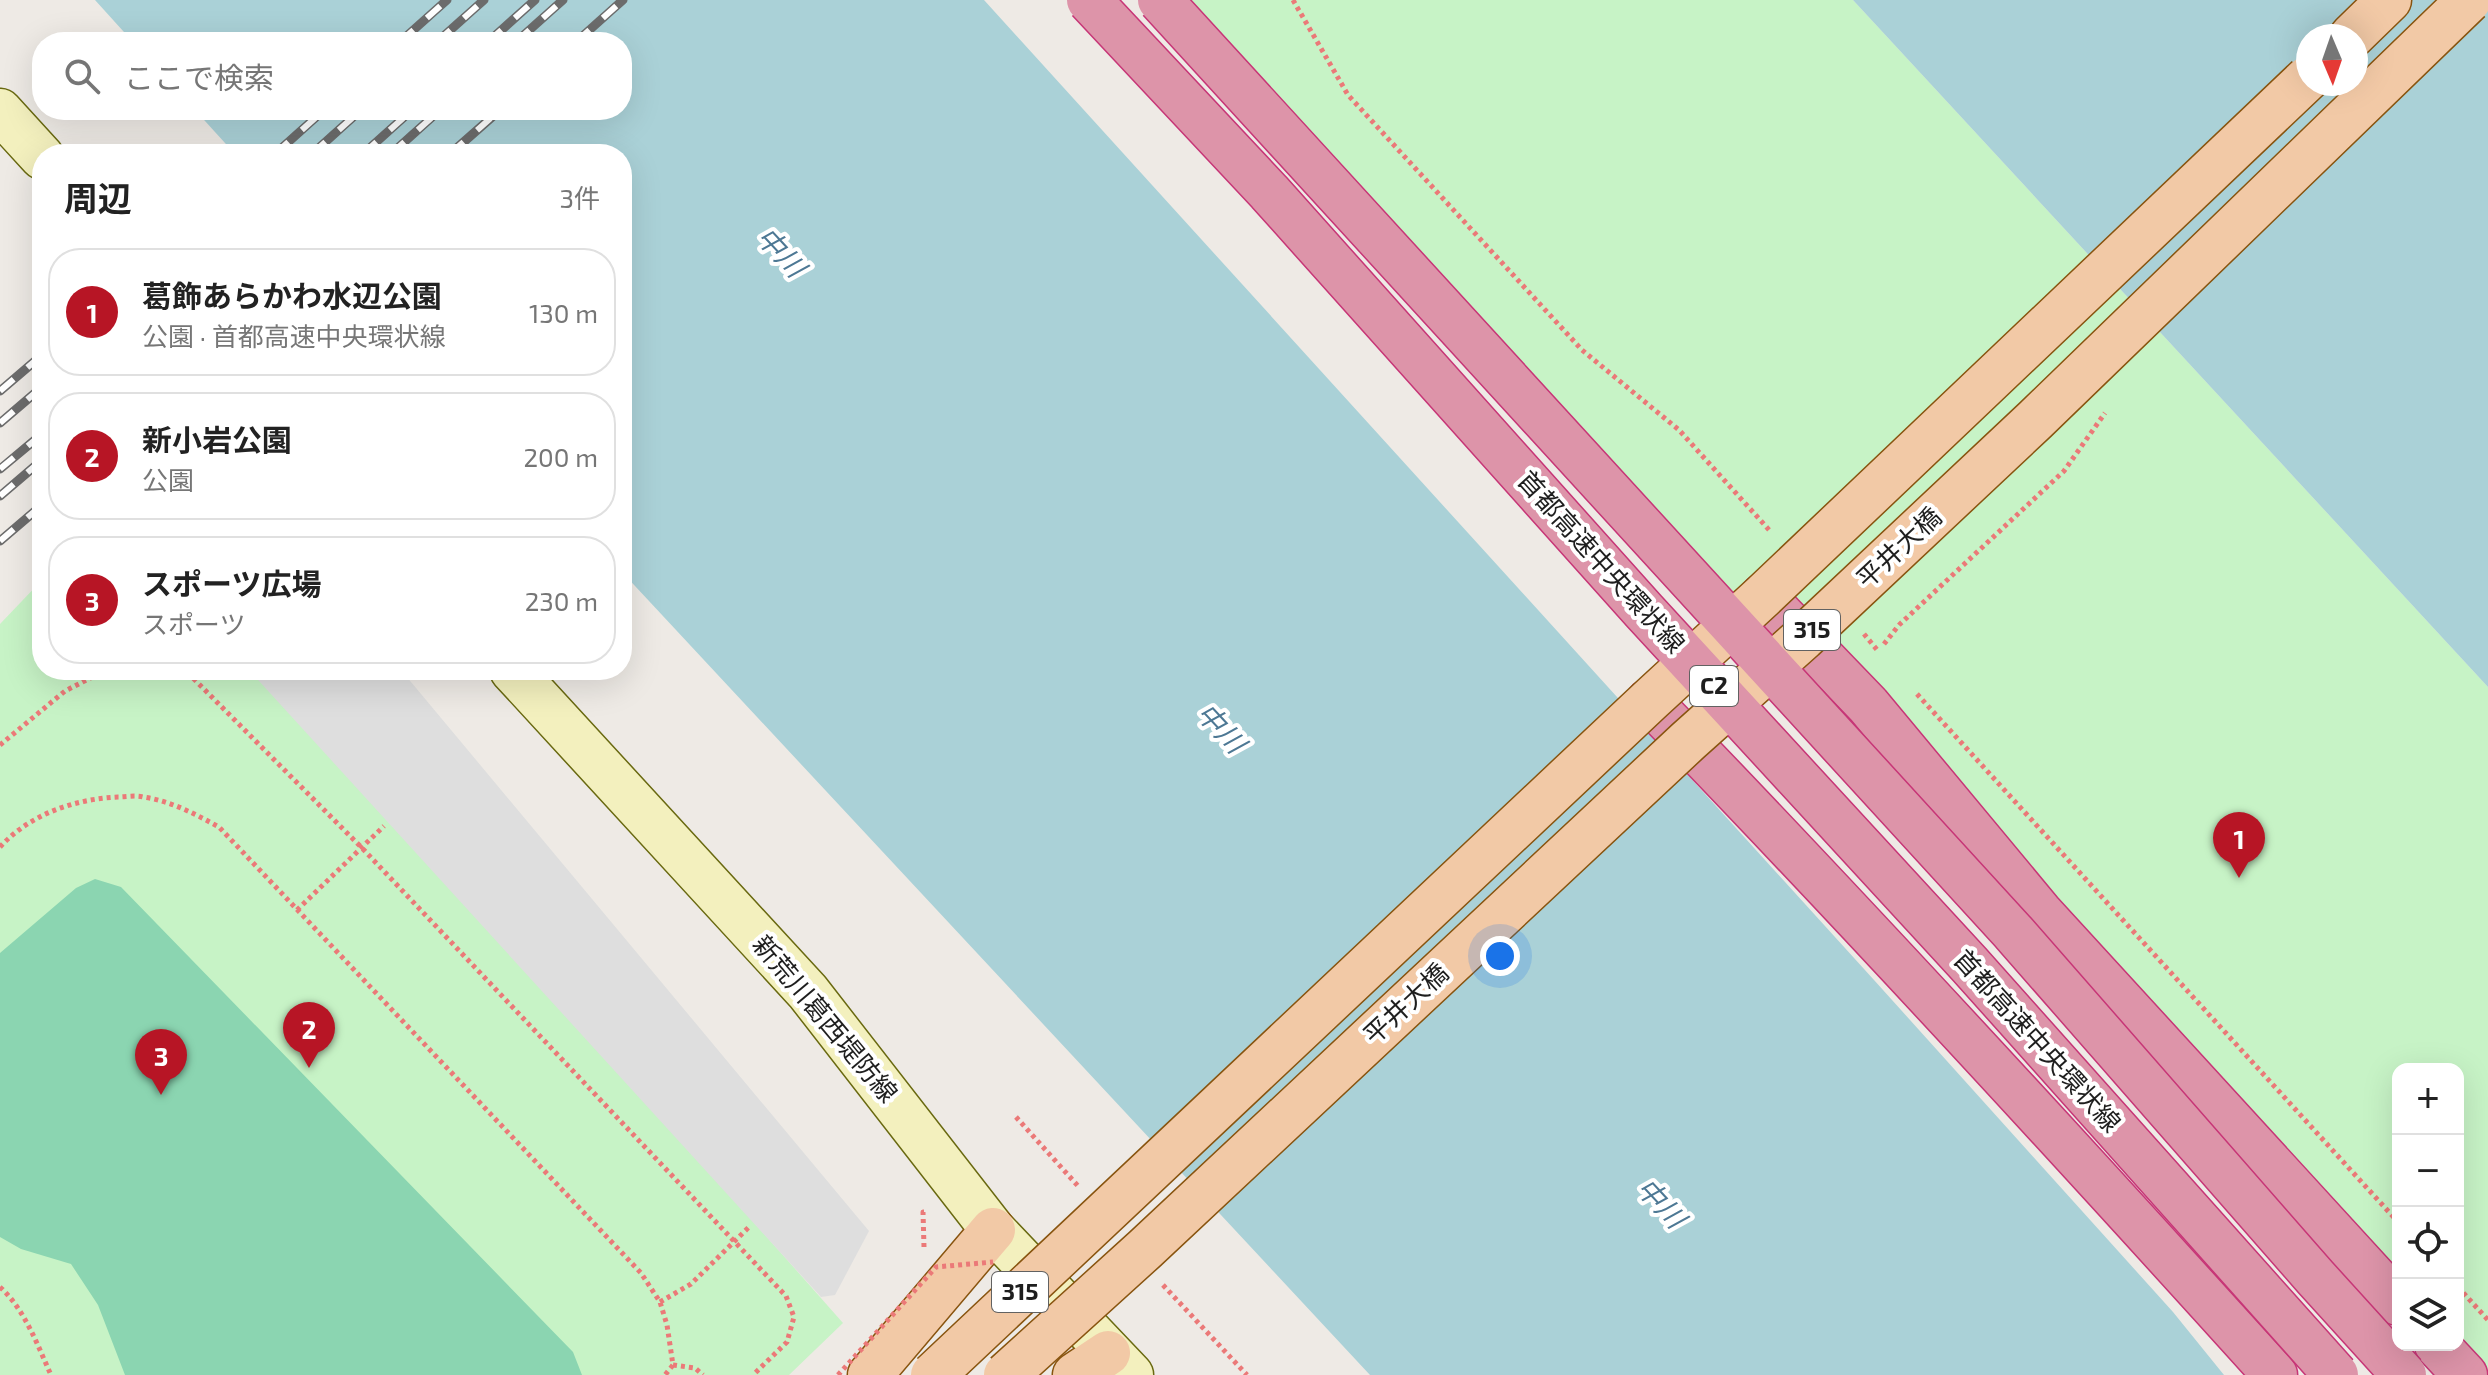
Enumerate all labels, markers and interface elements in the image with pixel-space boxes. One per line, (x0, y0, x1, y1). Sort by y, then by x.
north arrow (2296, 24, 2368, 96)
search box (32, 32, 632, 120)
icon: search (60, 54, 104, 98)
text: ここで検索 (124, 59, 274, 95)
text: 周辺 (64, 177, 132, 218)
text: 3件 (560, 182, 600, 213)
water label: 中川 (750, 219, 815, 286)
text: 葛飾あらかわ水辺公園 (142, 277, 442, 313)
text: 1 (86, 297, 98, 328)
text: 130 m (529, 297, 598, 328)
text: 公園 · 首都高速中央環状線 (142, 320, 446, 351)
text: 新小岩公園 (142, 421, 292, 457)
text: 2 (84, 441, 100, 472)
text: 200 m (523, 441, 598, 472)
text: 公園 (142, 464, 194, 495)
street label: 首都高速中央環状線 (1512, 464, 1692, 658)
street label: 平井大橋 (1849, 500, 1947, 594)
text: スポーツ広場 (142, 565, 321, 601)
text: 3 (85, 585, 99, 616)
text: 230 m (525, 585, 598, 616)
text: スポーツ (142, 608, 245, 639)
road number: 315 (1784, 610, 1840, 650)
road number: C2 (1690, 666, 1738, 706)
water label: 中川 (1190, 695, 1255, 762)
pin: 1 (2213, 812, 2265, 878)
street label: 新荒川葛西堤防線 (747, 928, 905, 1108)
your location (1480, 936, 1520, 976)
street label: 首都高速中央環状線 (1948, 943, 2128, 1137)
street label: 平井大橋 (1356, 956, 1454, 1050)
pin: 2 (283, 1002, 335, 1068)
pin: 3 (135, 1029, 187, 1095)
map controls (2392, 1063, 2464, 1351)
button: + (2392, 1063, 2464, 1135)
button: − (2392, 1135, 2464, 1207)
water label: 中川 (1630, 1170, 1695, 1237)
button: locate (2392, 1207, 2464, 1279)
road number: 315 (992, 1272, 1048, 1312)
button: layers (2392, 1279, 2464, 1351)

